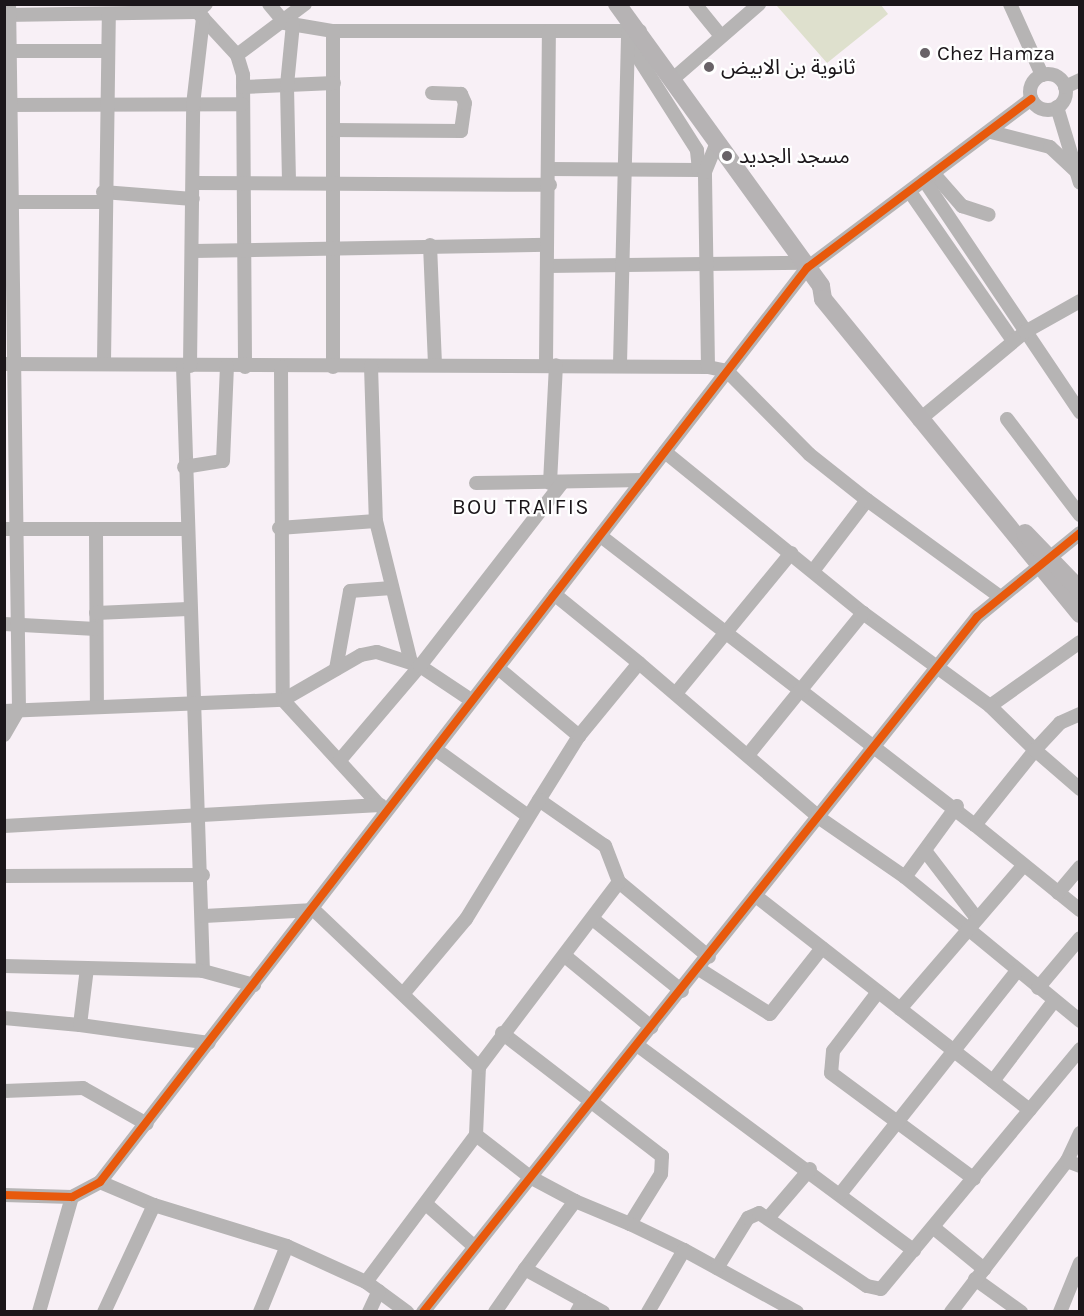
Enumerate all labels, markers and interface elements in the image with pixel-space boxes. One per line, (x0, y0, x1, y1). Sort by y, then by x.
place label: Chez Hamza (937, 40, 1055, 66)
marker: Chez Hamza (918, 46, 932, 60)
place label: ثانوية بن الابيض (721, 54, 855, 80)
marker: ثانوية بن الابيض (702, 60, 716, 74)
place label: مسجد الجديد (739, 143, 850, 169)
marker: مسجد الجديد (720, 149, 734, 163)
district label: BOU TRAIFIS (452, 495, 590, 521)

